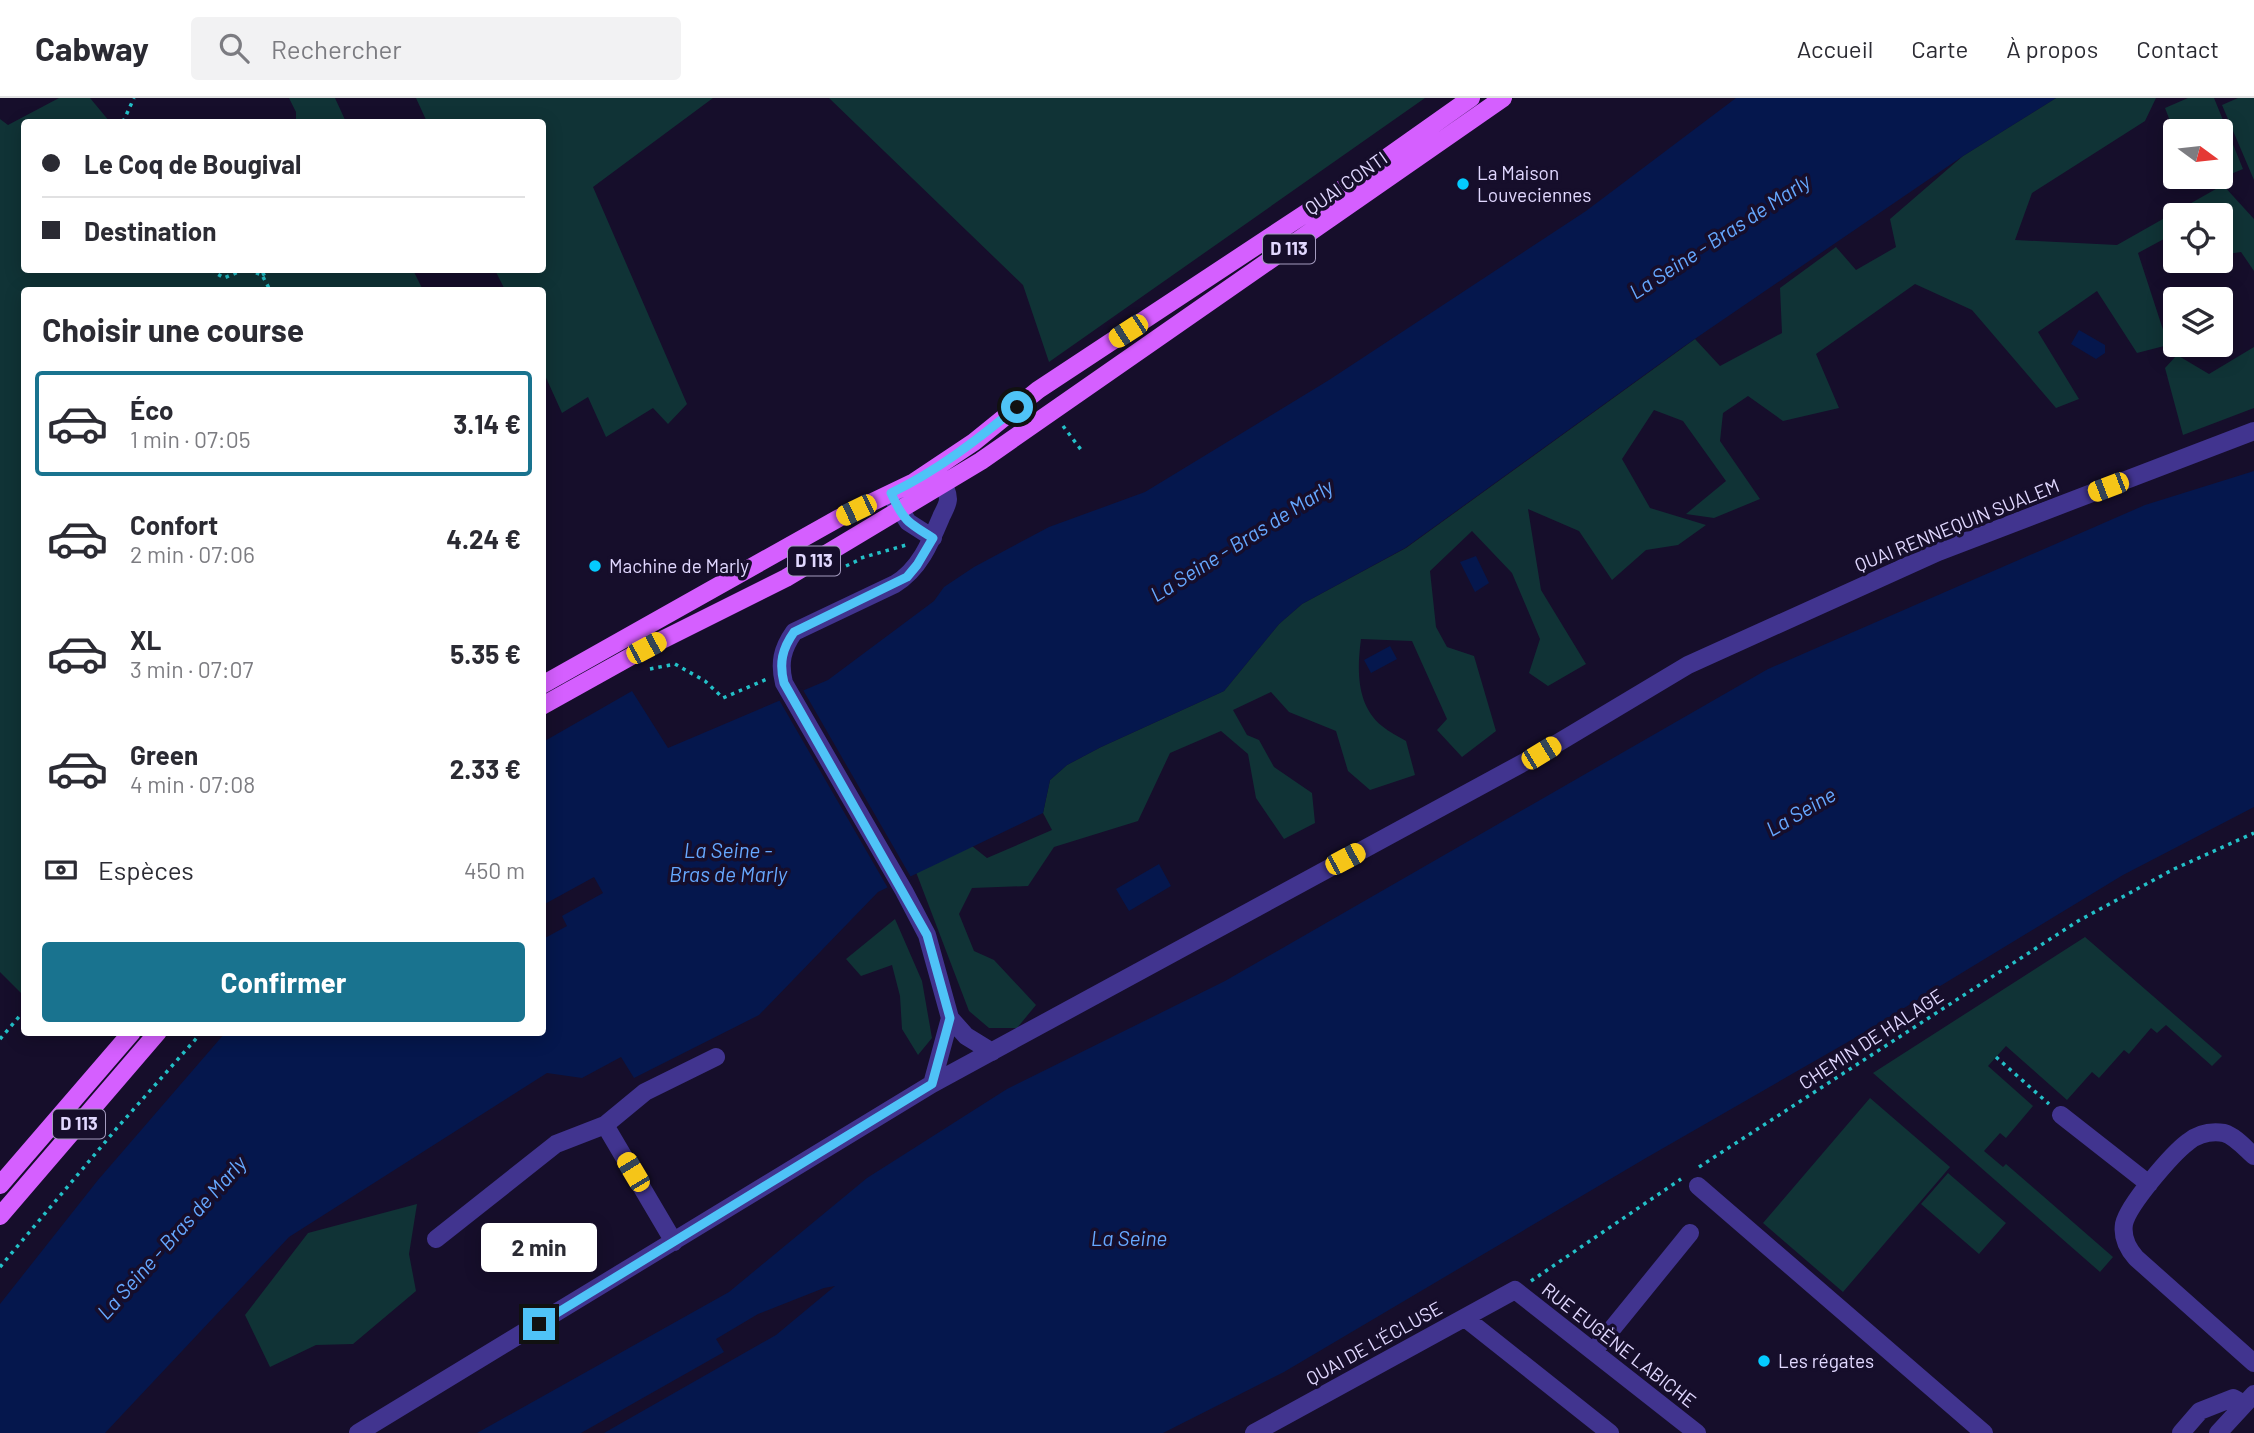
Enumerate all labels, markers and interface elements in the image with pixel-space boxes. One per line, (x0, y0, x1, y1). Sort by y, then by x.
search box (191, 17, 681, 80)
text: Cabway (35, 28, 149, 68)
icon: search (215, 29, 253, 67)
text: Rechercher (271, 33, 402, 64)
text: Accueil (1797, 34, 1873, 63)
text: Carte (1911, 34, 1968, 63)
text: À propos (2006, 34, 2098, 63)
text: Contact (2136, 34, 2219, 63)
north arrow (2163, 119, 2233, 189)
map controls (2163, 119, 2233, 357)
street label: QUAI CONTI (1300, 146, 1391, 219)
text: Le Coq de Bougival (84, 148, 301, 179)
place label: La Maison Louveciennes (1477, 161, 1591, 206)
water label: La Seine - Bras de Marly (1624, 168, 1815, 304)
marker: La Maison Louveciennes (1455, 176, 1471, 192)
button: locate (2163, 203, 2233, 273)
text: Destination (84, 215, 217, 246)
road number: D 113 (1263, 234, 1315, 264)
button: layers (2163, 287, 2233, 357)
text: Choisir une course (42, 310, 304, 348)
car (1105, 311, 1152, 351)
route start (1001, 391, 1033, 423)
icon: car (46, 392, 109, 455)
text: Éco (130, 394, 173, 425)
text: 3.14 € (453, 408, 521, 439)
text: 1 min · 07:05 (130, 425, 250, 453)
car (2085, 470, 2132, 504)
water label: La Seine - Bras de Marly (1145, 473, 1338, 606)
street label: QUAI RENNEQUIN SUALEM (1851, 473, 2062, 576)
car (833, 491, 880, 529)
icon: car (46, 507, 109, 570)
text: Confort (130, 509, 218, 540)
text: 4.24 € (446, 523, 521, 554)
text: 2 min · 07:06 (130, 540, 255, 568)
road number: D 113 (788, 546, 840, 575)
place label: Machine de Marly (609, 554, 749, 577)
marker: Machine de Marly (587, 558, 603, 574)
icon: car (46, 622, 109, 685)
text: XL (130, 624, 161, 655)
car (623, 629, 670, 667)
text: 5.35 € (450, 638, 521, 669)
text: 3 min · 07:07 (130, 655, 253, 683)
car (1518, 733, 1565, 773)
icon: car (46, 737, 109, 800)
text: Green (130, 739, 198, 770)
text: 2.33 € (450, 753, 521, 784)
text: 4 min · 07:08 (130, 770, 255, 798)
water label: La Seine (1761, 781, 1840, 841)
water label: La Seine - Bras de Marly (669, 837, 788, 886)
car (1322, 840, 1369, 878)
icon: cash (42, 851, 80, 889)
text: Espèces (98, 854, 194, 885)
text: 450 m (464, 856, 525, 884)
button: Confirmer (42, 942, 525, 1022)
street label: CHEMIN DE HALAGE (1794, 983, 1947, 1094)
road number: D 113 (53, 1110, 105, 1139)
car (614, 1149, 653, 1195)
water label: La Seine - Bras de Marly (91, 1150, 251, 1324)
callout: 2 min (481, 1222, 597, 1272)
water label: La Seine (1091, 1225, 1167, 1250)
text: 2 min (511, 1233, 567, 1261)
street label: RUE EUGÈNE LABICHE (1538, 1277, 1701, 1412)
street label: QUAI DE L'ÉCLUSE (1302, 1296, 1446, 1389)
route end (523, 1308, 555, 1340)
place label: Les régates (1778, 1349, 1874, 1372)
marker: Les régates (1756, 1353, 1772, 1369)

